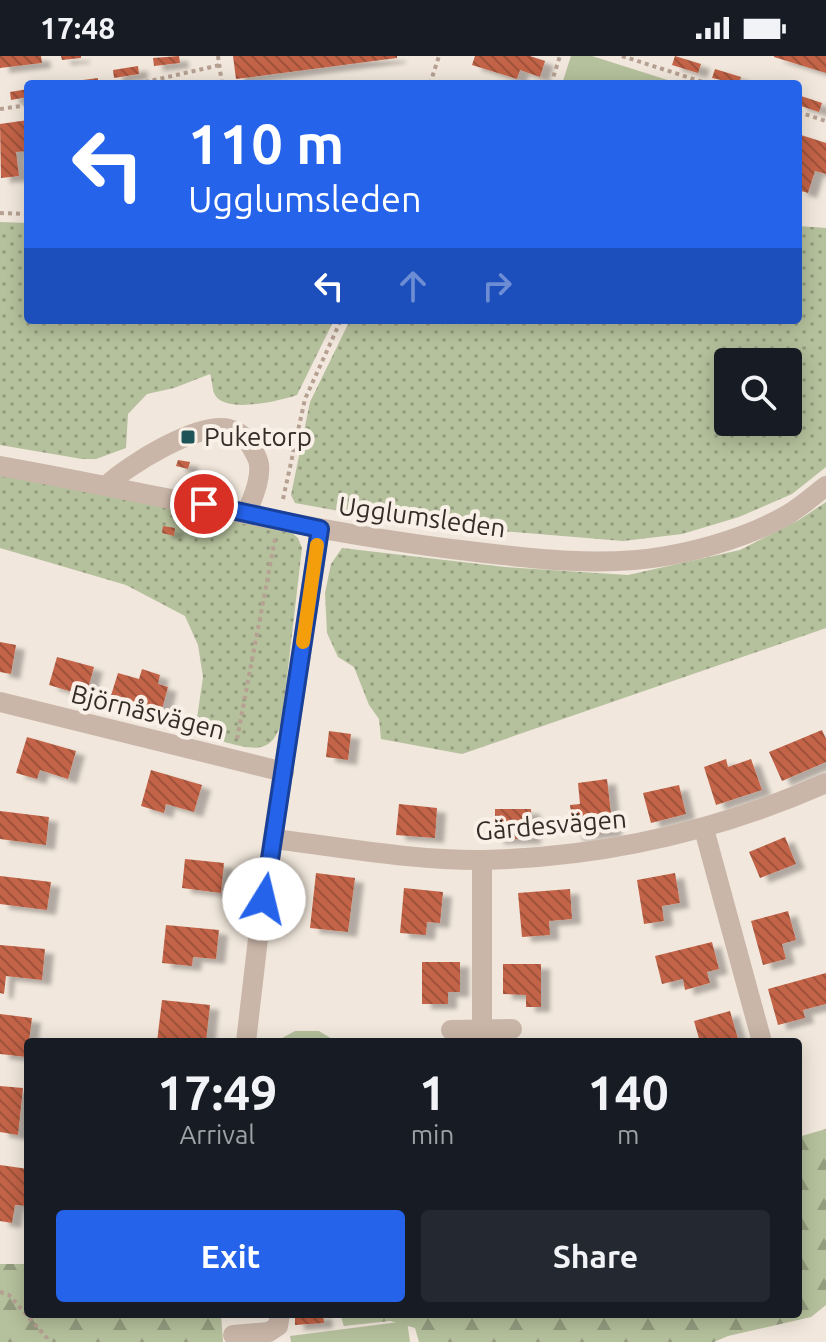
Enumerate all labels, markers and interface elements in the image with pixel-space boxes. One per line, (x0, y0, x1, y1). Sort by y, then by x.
text: 17:48 (40, 11, 115, 45)
icon: left (56, 112, 160, 216)
text: 110 m (188, 112, 344, 175)
text: Ugglumsleden (188, 178, 421, 219)
icon: left (307, 264, 351, 308)
icon: ahead (391, 264, 435, 308)
icon: right (475, 264, 519, 308)
map controls (714, 348, 802, 436)
button: search (714, 348, 802, 436)
place label: Puketorp (204, 422, 312, 451)
marker: Puketorp (179, 428, 197, 446)
pin (170, 470, 238, 538)
icon: arrive (182, 482, 226, 526)
street label: Ugglumsleden (337, 490, 508, 543)
street label: Björnåsvägen (68, 678, 228, 745)
street label: Gärdesvägen (474, 803, 628, 846)
position arrow (222, 857, 306, 941)
text: 17:49 (157, 1065, 277, 1119)
text: 1 (419, 1065, 446, 1119)
text: 140 (588, 1065, 669, 1119)
text: Arrival (179, 1120, 255, 1149)
text: min (411, 1120, 454, 1149)
text: m (617, 1120, 639, 1149)
button: Exit (56, 1210, 405, 1302)
button: Share (421, 1210, 770, 1302)

